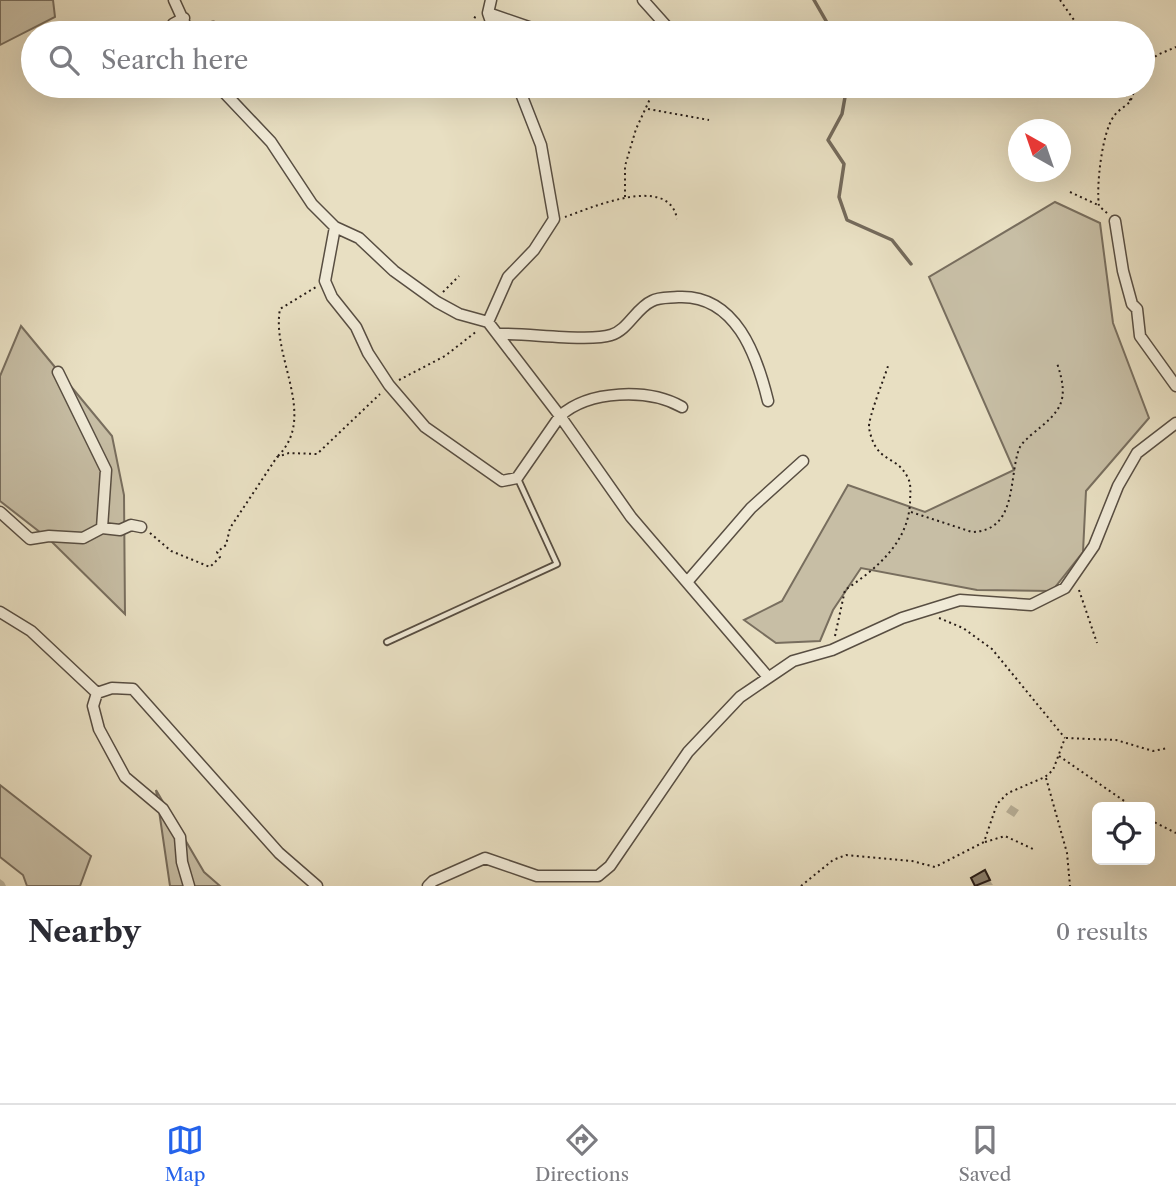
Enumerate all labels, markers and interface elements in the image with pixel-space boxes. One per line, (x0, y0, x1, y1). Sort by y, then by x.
search box (21, 21, 1155, 98)
icon: search (45, 41, 83, 79)
text: Search here (101, 44, 248, 76)
north arrow (1008, 119, 1071, 182)
map controls (1092, 802, 1155, 865)
button: locate (1092, 802, 1155, 865)
text: Nearby (28, 913, 141, 950)
text: 0 results (1056, 918, 1148, 946)
tab: Map (165, 1121, 206, 1186)
tab: Directions (535, 1121, 629, 1186)
tab: Saved (958, 1121, 1011, 1186)

